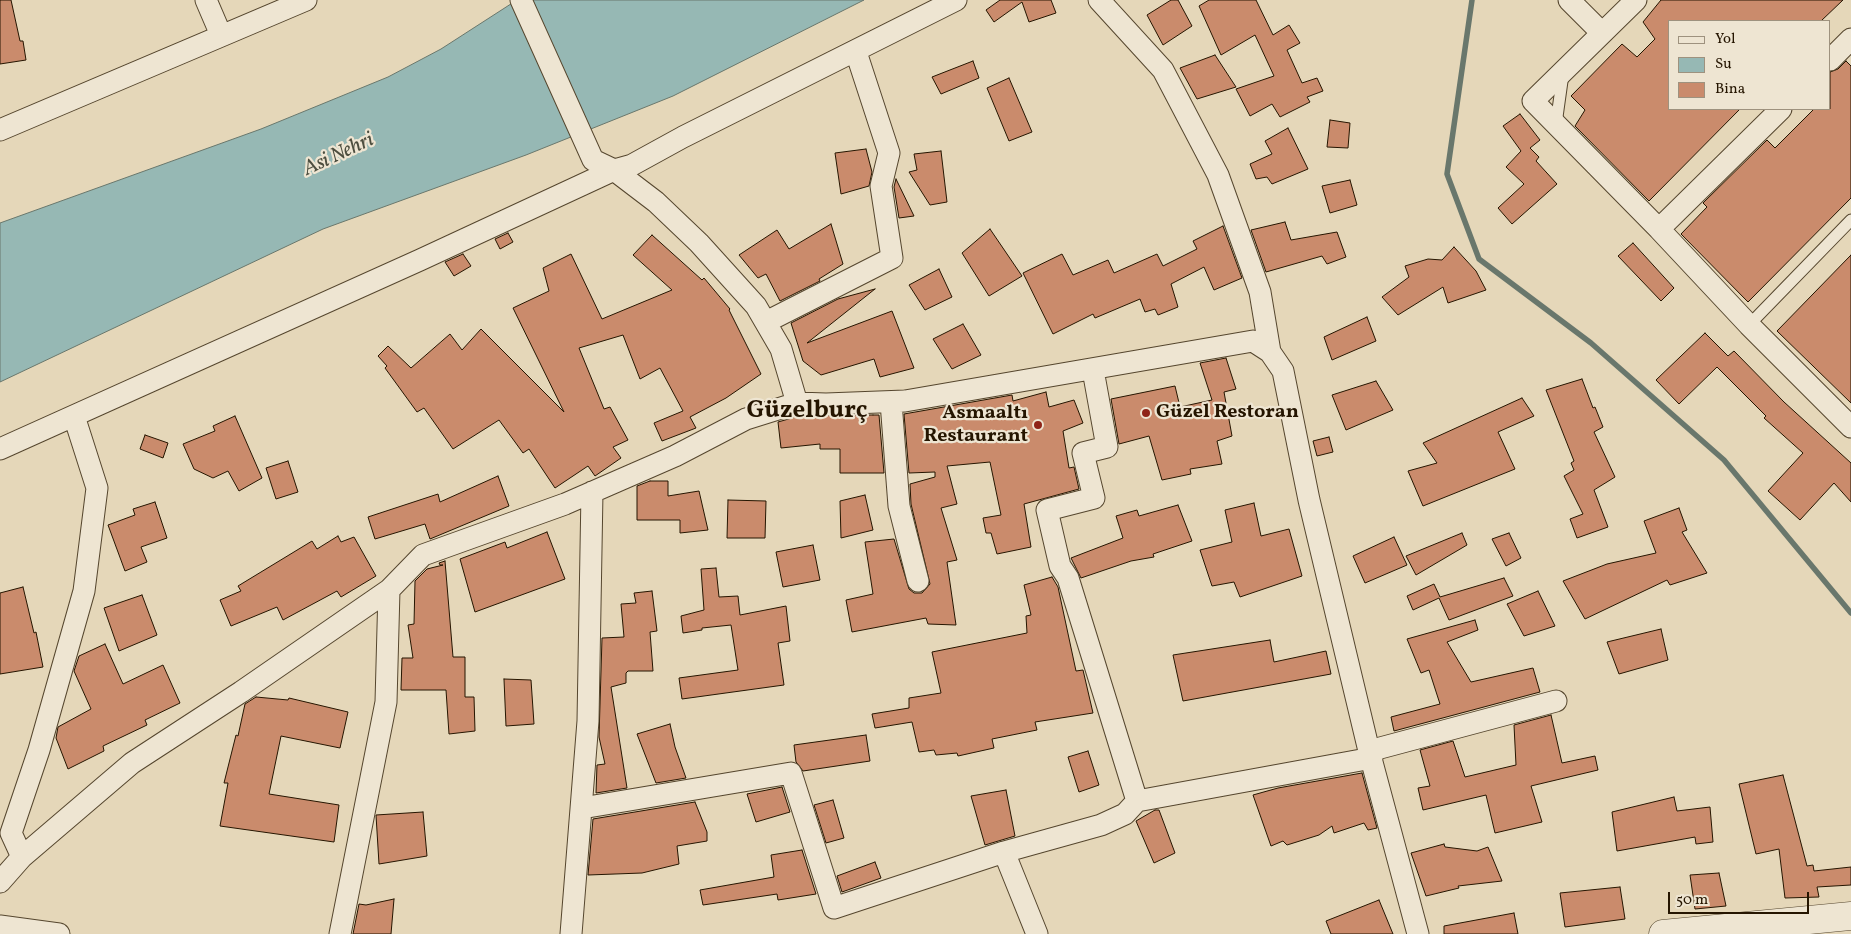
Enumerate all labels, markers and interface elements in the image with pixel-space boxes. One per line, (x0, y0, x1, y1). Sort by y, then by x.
legend (1668, 20, 1831, 110)
text: Yol (1715, 29, 1735, 50)
text: Su (1715, 54, 1732, 75)
text: Bina (1715, 79, 1745, 100)
water label: Asi Nehri (300, 129, 378, 183)
district label: Güzelburç (747, 397, 867, 427)
place label: Güzel Restoran (1156, 401, 1299, 425)
place label: Asmaaltı Restaurant (924, 402, 1028, 449)
marker: Güzel Restoran (1140, 407, 1152, 419)
marker: Asmaaltı Restaurant (1032, 419, 1044, 431)
scale bar (1671, 882, 1812, 914)
text: 50 m (1676, 890, 1708, 911)

